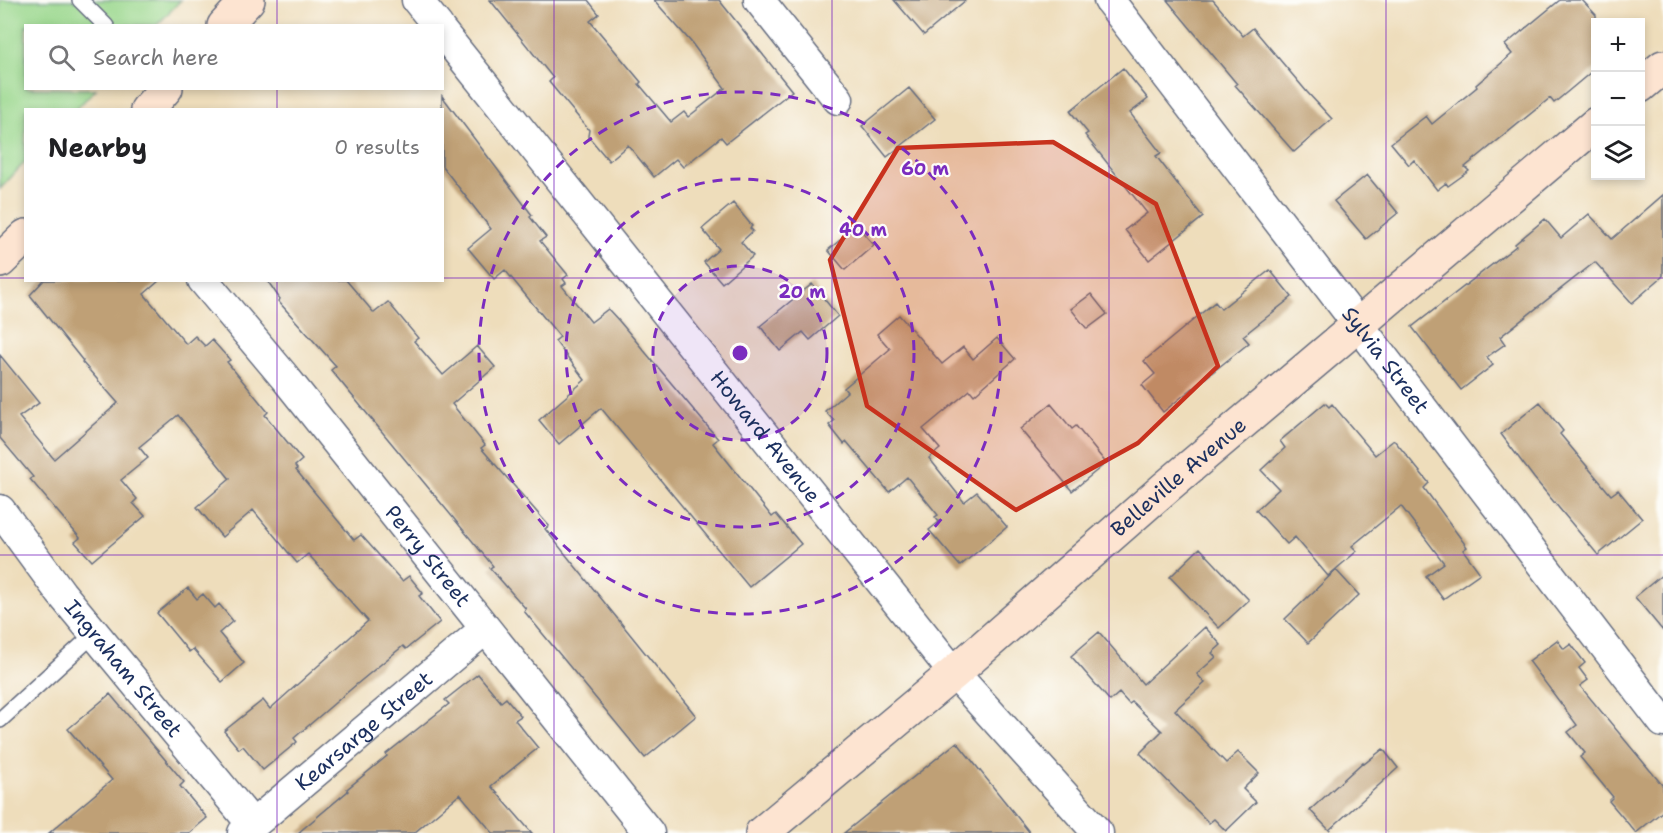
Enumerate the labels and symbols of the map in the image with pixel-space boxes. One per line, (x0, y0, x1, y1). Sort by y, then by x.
text: 60 m (901, 157, 949, 181)
text: 40 m (839, 218, 887, 242)
text: 20 m (778, 280, 826, 304)
street label: Sylvia Street (1335, 301, 1435, 419)
centre of rings (730, 343, 750, 363)
street label: Howard Avenue (704, 365, 827, 509)
street label: Belleville Avenue (1105, 411, 1252, 543)
street label: Perry Street (379, 499, 477, 613)
street label: Ingraham Street (58, 594, 189, 743)
street label: Kearsarge Street (289, 665, 439, 797)

